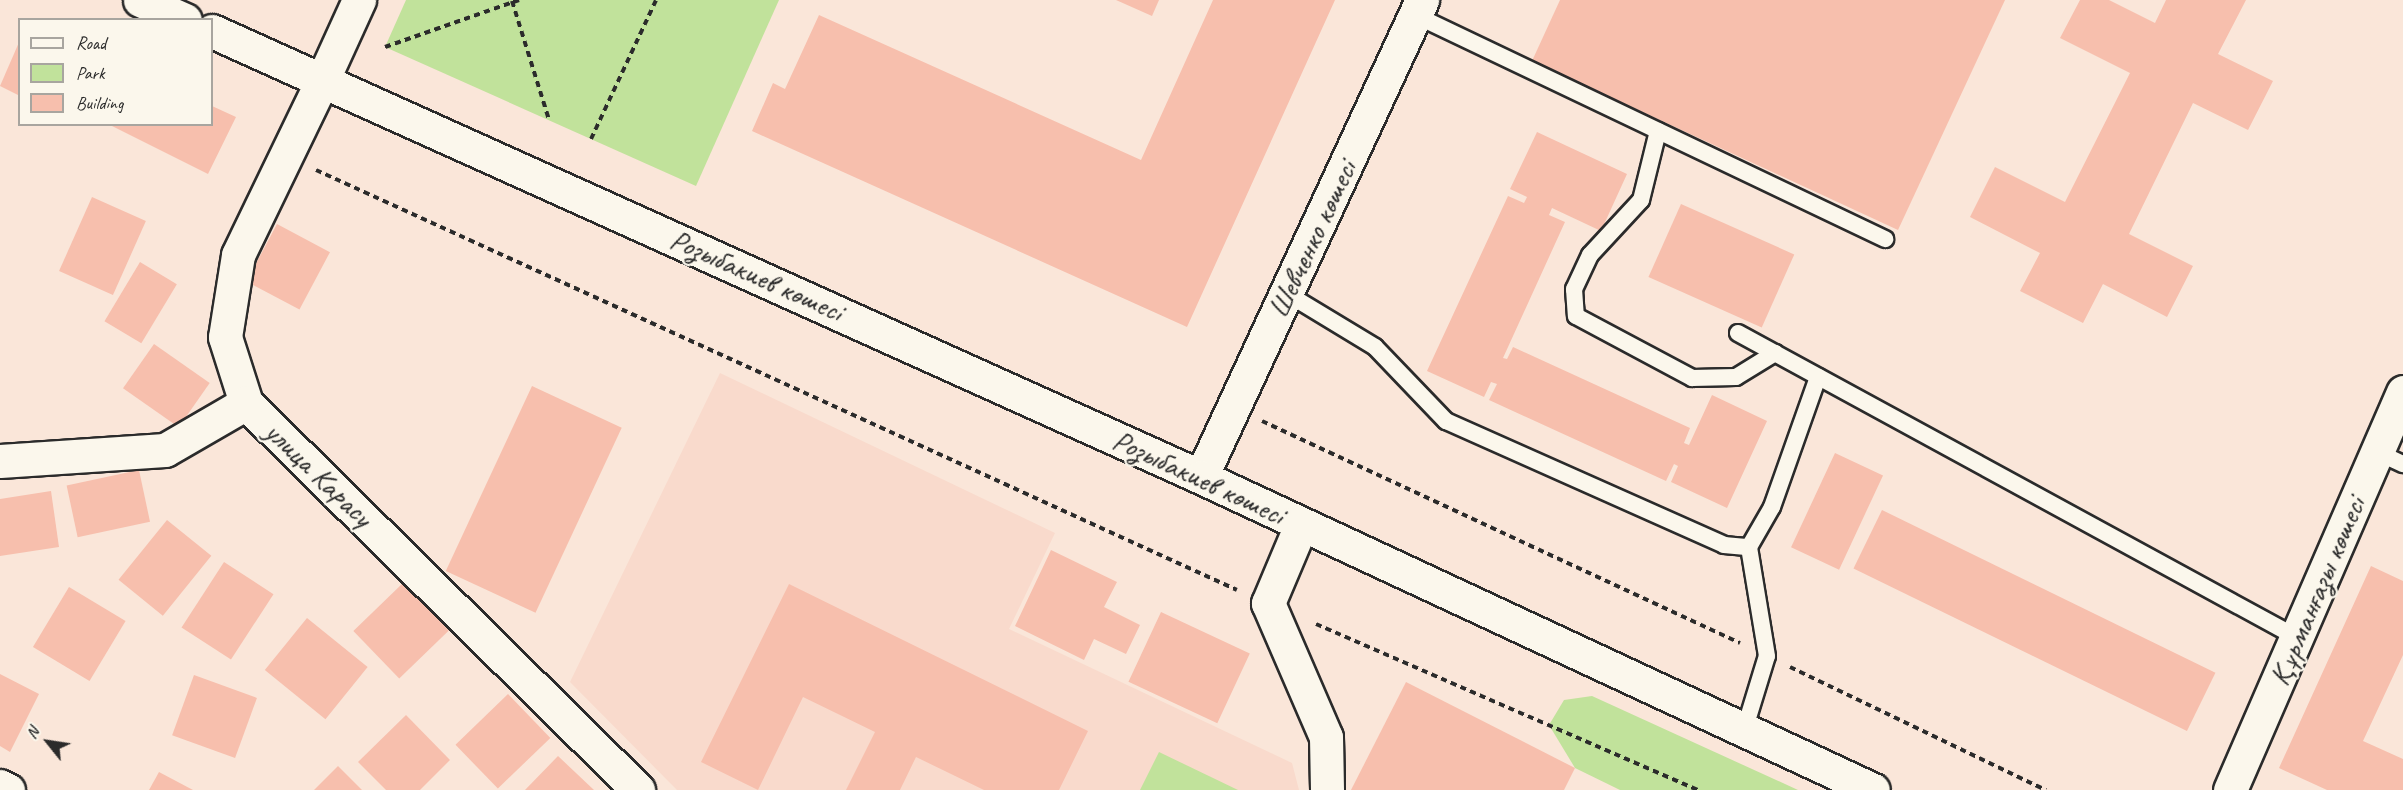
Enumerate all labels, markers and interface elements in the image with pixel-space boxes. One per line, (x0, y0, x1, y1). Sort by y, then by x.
legend (18, 18, 213, 126)
text: Road (76, 32, 106, 54)
text: Park (76, 62, 105, 84)
text: Building (76, 92, 123, 114)
street label: Шевченко көшесі (1260, 155, 1364, 323)
street label: Розыбакиев көшесі (665, 221, 849, 329)
street label: улица Карасу (258, 414, 380, 534)
street label: Розыбакиев көшесі (1107, 421, 1291, 533)
street label: Құрманғазы көшесі (2261, 491, 2373, 691)
north arrow (18, 712, 78, 772)
text: N (21, 724, 44, 742)

